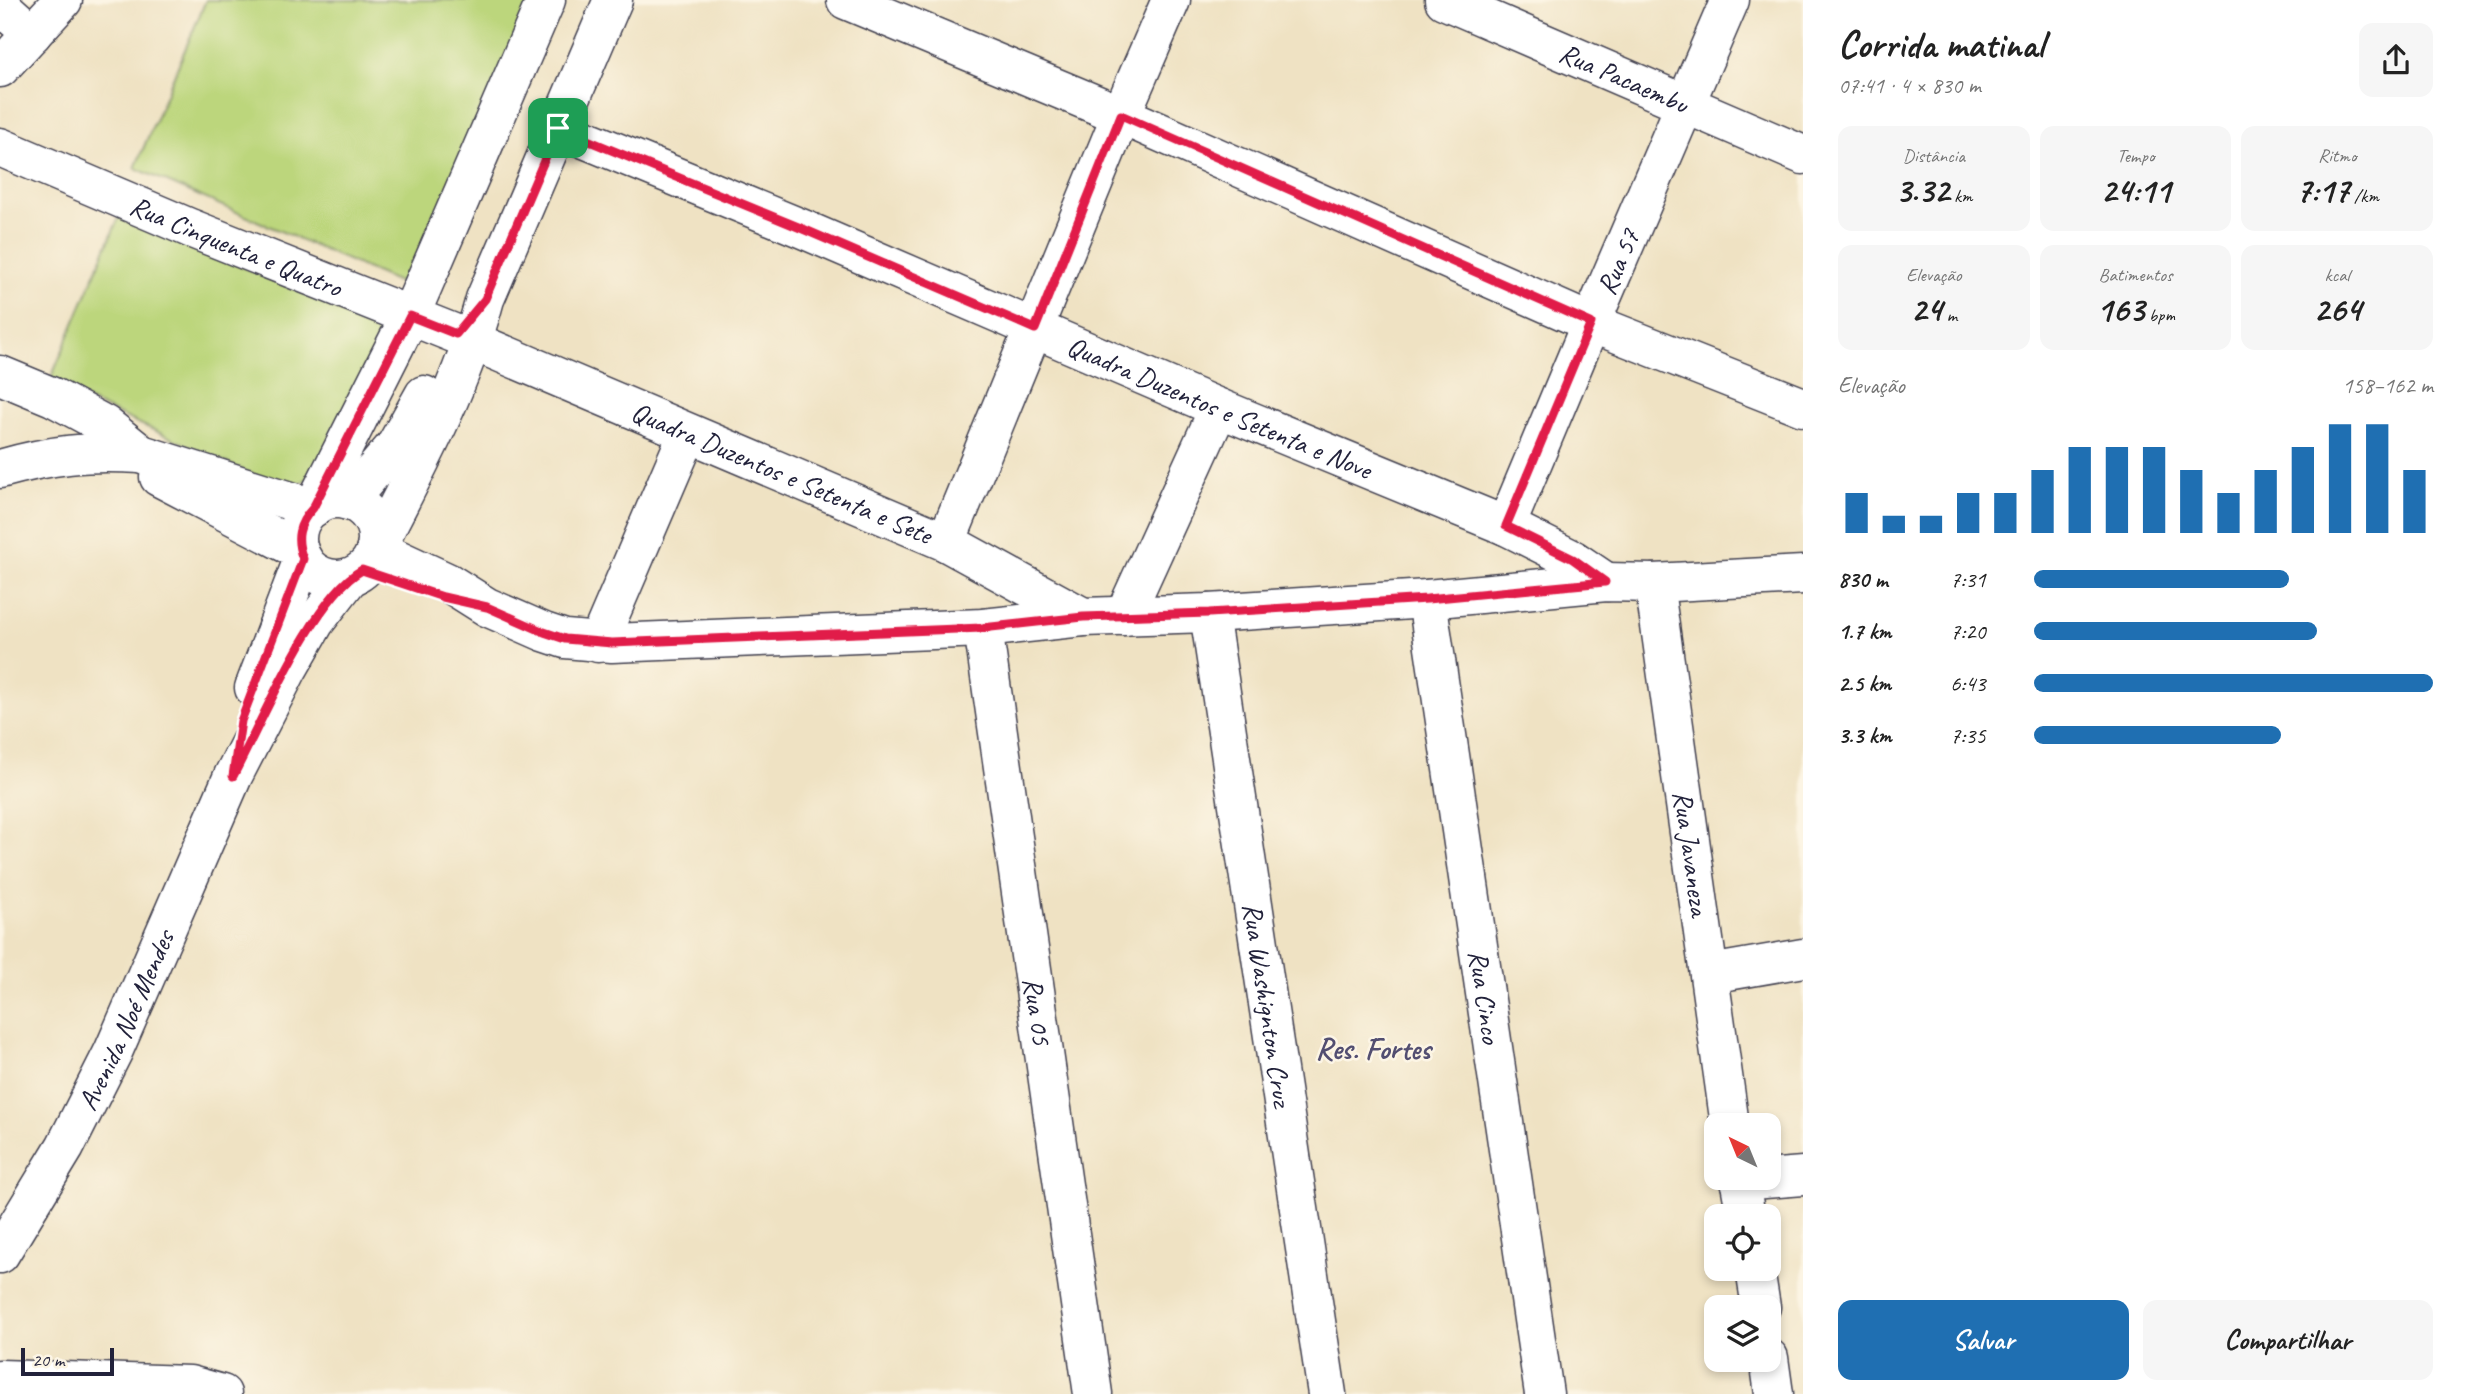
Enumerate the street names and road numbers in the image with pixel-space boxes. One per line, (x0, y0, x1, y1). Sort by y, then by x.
street label: Rua Pacaembu (1554, 35, 1695, 122)
street label: Rua Cinquenta e Quatro (125, 188, 349, 305)
street label: Rua 57 (1588, 222, 1648, 300)
street label: Quadra Duzentos e Setenta e Nove (1062, 328, 1378, 487)
street label: Quadra Duzentos e Setenta e Sete (626, 394, 939, 553)
street label: Rua Javaneza (1665, 789, 1718, 921)
street label: Rua Washignton Cruz (1235, 900, 1301, 1111)
street label: Avenida Noé Mendes (70, 923, 183, 1116)
street label: Rua Cinco (1461, 948, 1509, 1048)
street label: Rua 05 (1015, 975, 1060, 1049)

